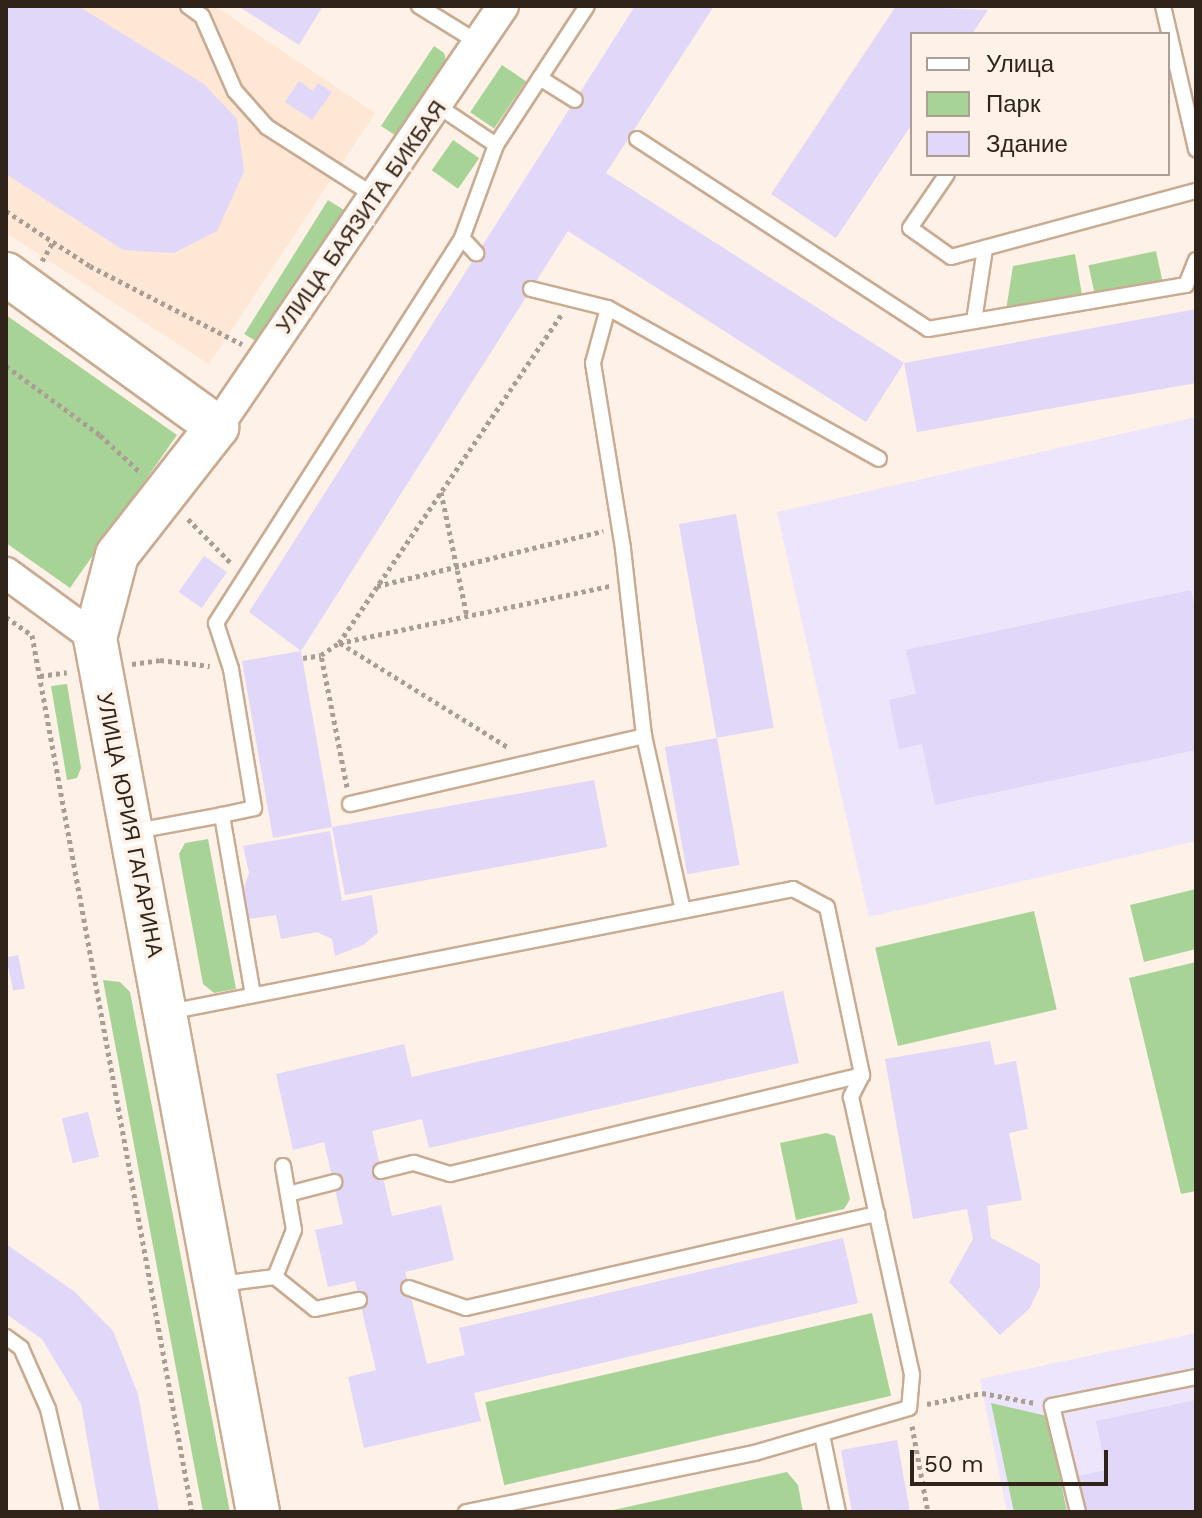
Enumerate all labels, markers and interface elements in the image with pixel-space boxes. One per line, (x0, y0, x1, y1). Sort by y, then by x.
legend (910, 32, 1170, 176)
text: Улица (986, 50, 1054, 78)
text: Парк (986, 90, 1040, 118)
street label: УЛИЦА БАЯЗИТА БИКБАЯ (270, 96, 452, 338)
text: Здание (986, 130, 1068, 158)
street label: УЛИЦА ЮРИЯ ГАГАРИНА (91, 690, 169, 960)
scale bar (914, 1434, 1112, 1484)
text: 50 m (924, 1450, 984, 1478)

